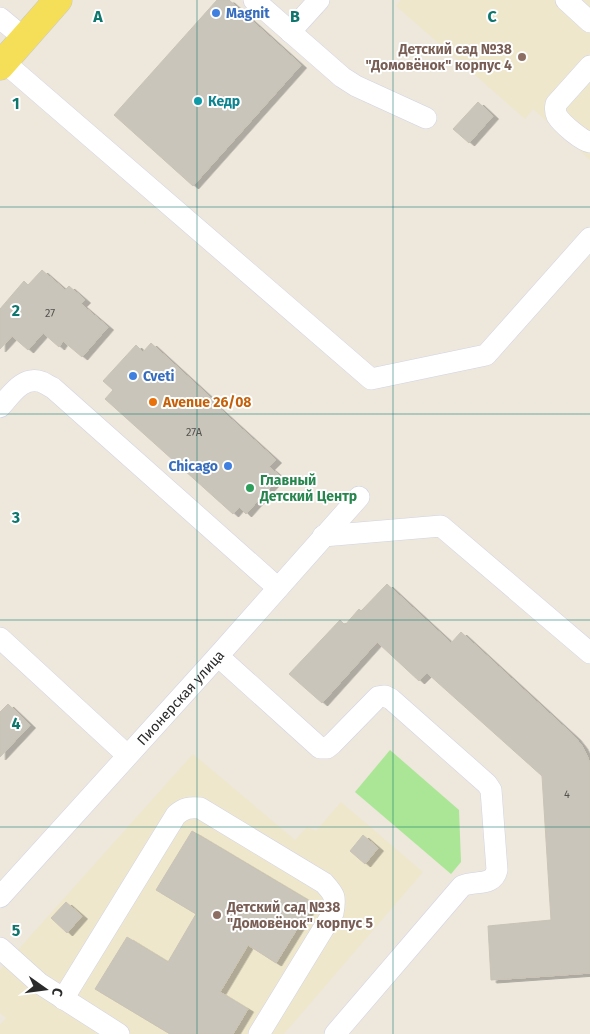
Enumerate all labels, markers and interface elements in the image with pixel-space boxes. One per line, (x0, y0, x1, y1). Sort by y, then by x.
place label: Magnit (226, 5, 270, 22)
text: A (92, 7, 103, 26)
marker: Magnit (210, 7, 222, 19)
text: B (290, 7, 300, 26)
text: C (487, 7, 497, 26)
place label: Детский сад №38 "Домовёнок" корпус 4 (366, 41, 512, 74)
marker: Детский сад №38 "Домовёнок" корпус 4 (516, 51, 528, 63)
place label: Кедр (208, 93, 240, 110)
text: 1 (12, 94, 20, 113)
marker: Кедр (192, 95, 204, 107)
text: 2 (12, 301, 20, 320)
house number: 27 (45, 307, 55, 320)
place label: Cveti (143, 368, 175, 385)
marker: Cveti (127, 370, 139, 382)
place label: Avenue 26/08 (162, 394, 252, 411)
marker: Avenue 26/08 (147, 396, 159, 408)
house number: 27А (186, 426, 203, 439)
place label: Chicago (168, 458, 218, 475)
marker: Chicago (222, 460, 234, 472)
place label: Главный Детский Центр (259, 472, 357, 505)
marker: Главный Детский Центр (244, 482, 256, 494)
text: 3 (11, 508, 20, 527)
street label: Пионерская улица (134, 647, 228, 749)
text: 4 (11, 714, 21, 733)
house number: 4 (564, 788, 570, 801)
place label: Детский сад №38 "Домовёнок" корпус 5 (226, 899, 374, 932)
marker: Детский сад №38 "Домовёнок" корпус 5 (211, 909, 223, 921)
text: 5 (12, 921, 21, 940)
north arrow (20, 964, 70, 1014)
text: С (48, 986, 66, 998)

